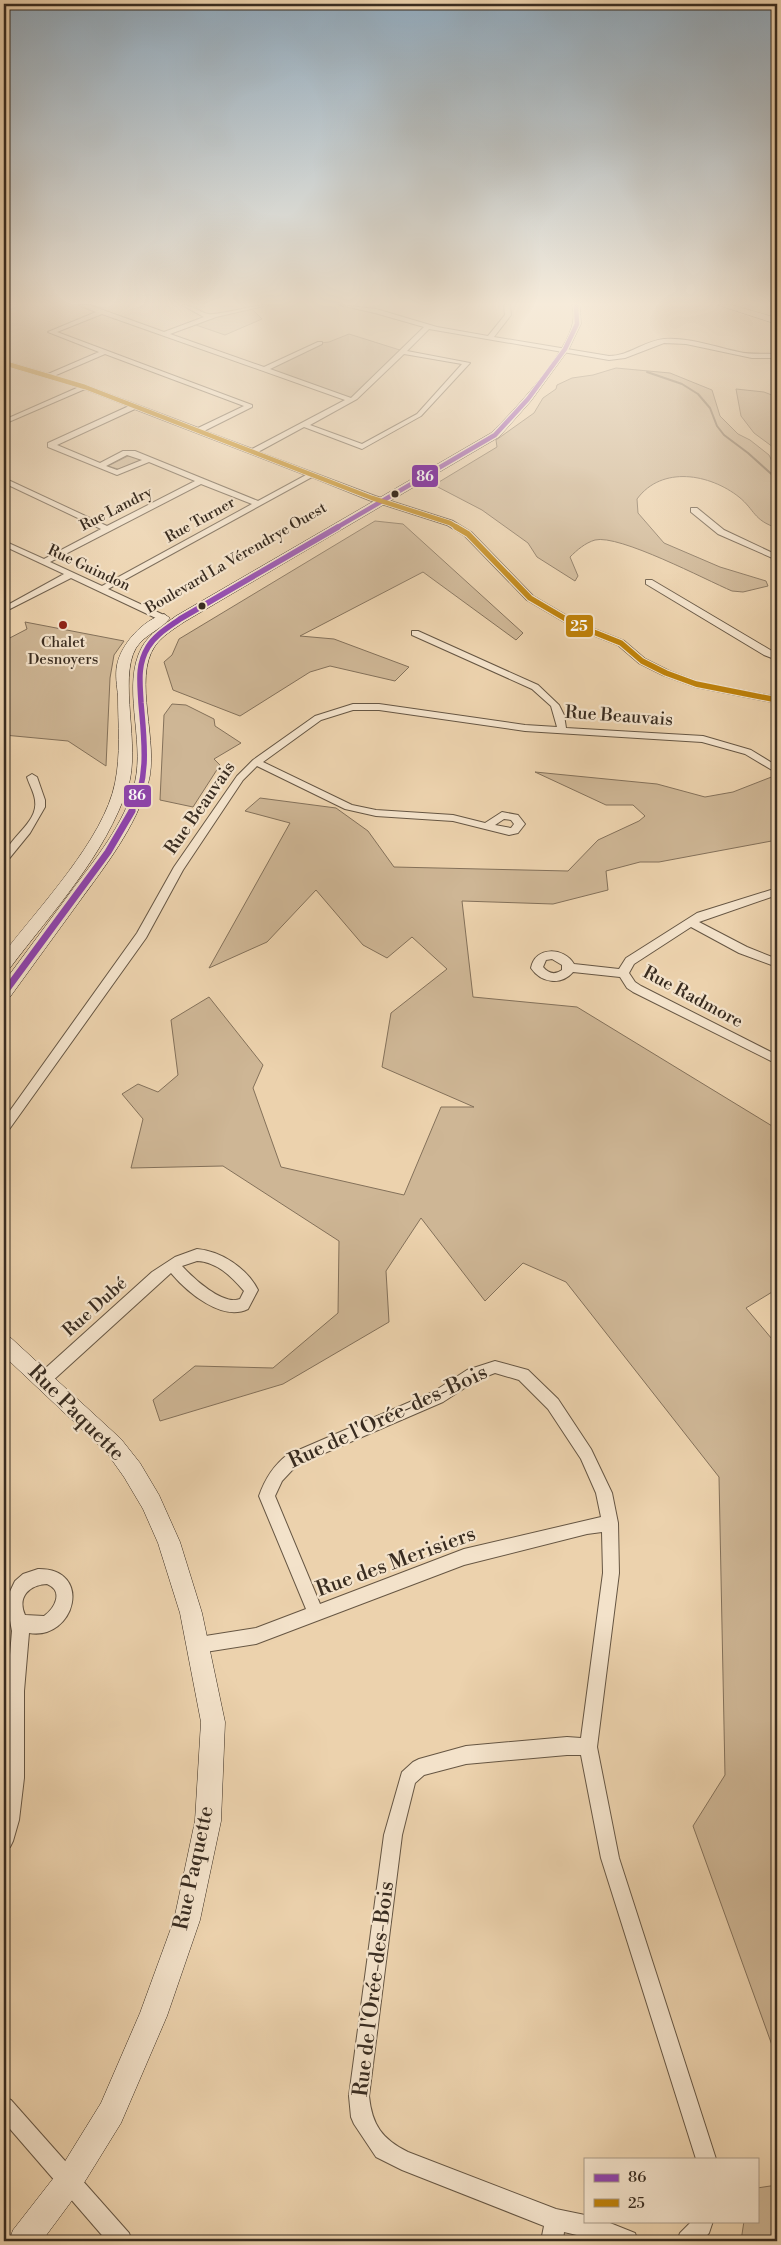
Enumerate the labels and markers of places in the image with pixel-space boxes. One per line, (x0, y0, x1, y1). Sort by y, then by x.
unlabelled marker (390, 489, 400, 499)
unlabelled marker (197, 601, 207, 611)
marker: Chalet Desnoyers (57, 619, 69, 631)
place label: Chalet Desnoyers (28, 633, 98, 669)

